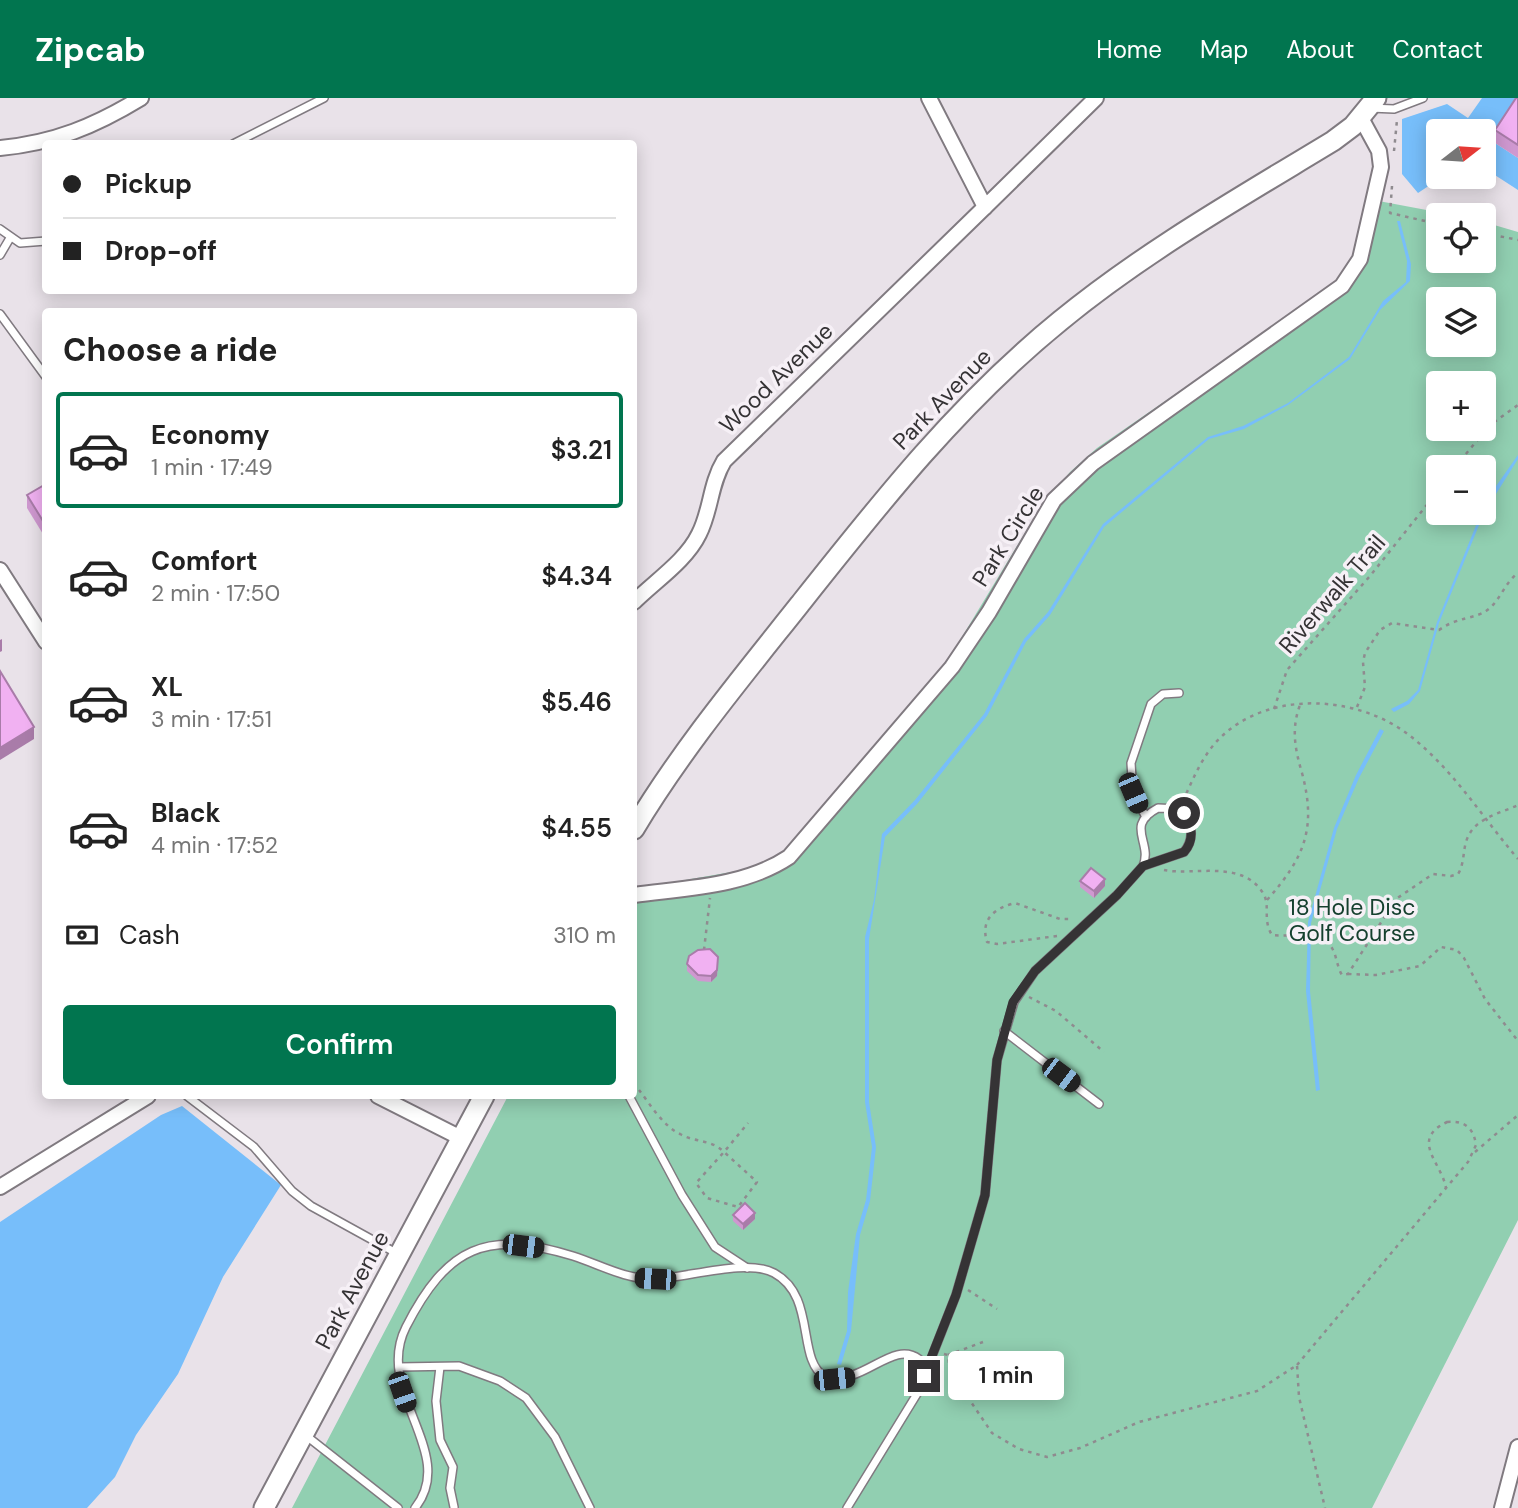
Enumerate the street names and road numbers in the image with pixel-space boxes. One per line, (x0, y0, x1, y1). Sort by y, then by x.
street label: Wood Avenue (713, 316, 839, 440)
street label: Park Avenue (886, 342, 998, 456)
street label: Park Circle (965, 480, 1051, 592)
street label: Riverwalk Trail (1272, 528, 1392, 660)
street label: Park Avenue (308, 1226, 396, 1354)

